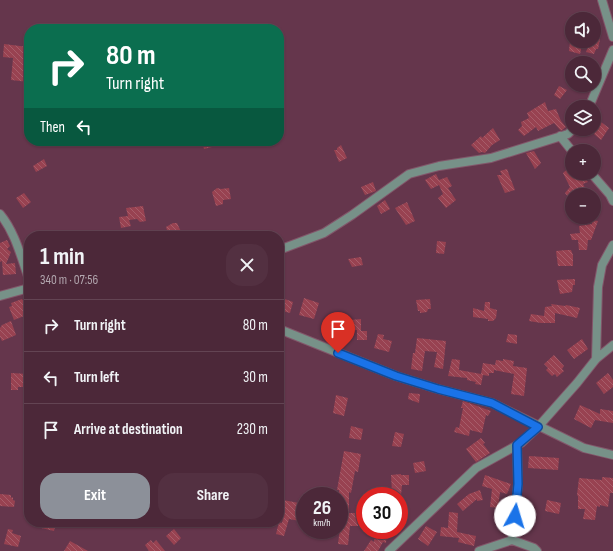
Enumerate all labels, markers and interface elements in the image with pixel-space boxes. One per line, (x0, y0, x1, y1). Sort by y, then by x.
map controls (565, 12, 601, 224)
button: sound (565, 12, 601, 48)
text: 80 m (106, 39, 155, 72)
icon: right (40, 40, 92, 92)
button: search (565, 56, 601, 92)
text: Turn right (106, 73, 164, 94)
button: layers (565, 100, 601, 136)
icon: left (73, 116, 95, 138)
text: Then (40, 118, 65, 137)
button: + (565, 144, 601, 180)
button: − (565, 188, 601, 224)
text: 1 min (40, 242, 85, 271)
button: close (226, 244, 268, 286)
text: 340 m · 07:56 (40, 272, 98, 288)
pin (321, 312, 355, 353)
icon: right (40, 315, 62, 337)
text: Turn right (74, 316, 126, 335)
text: 80 m (243, 316, 268, 335)
icon: arrive (327, 318, 349, 340)
icon: left (40, 367, 62, 389)
text: Turn left (74, 368, 119, 387)
text: 30 m (243, 368, 268, 387)
icon: arrive (40, 419, 62, 441)
text: Arrive at destination (74, 420, 183, 439)
text: 230 m (237, 420, 268, 439)
button: Exit (40, 473, 150, 519)
button: Share (158, 473, 268, 519)
speed limit sign: 30 (356, 487, 408, 539)
position arrow (494, 495, 536, 537)
text: 26 (313, 496, 331, 520)
text: km/h (313, 517, 331, 529)

